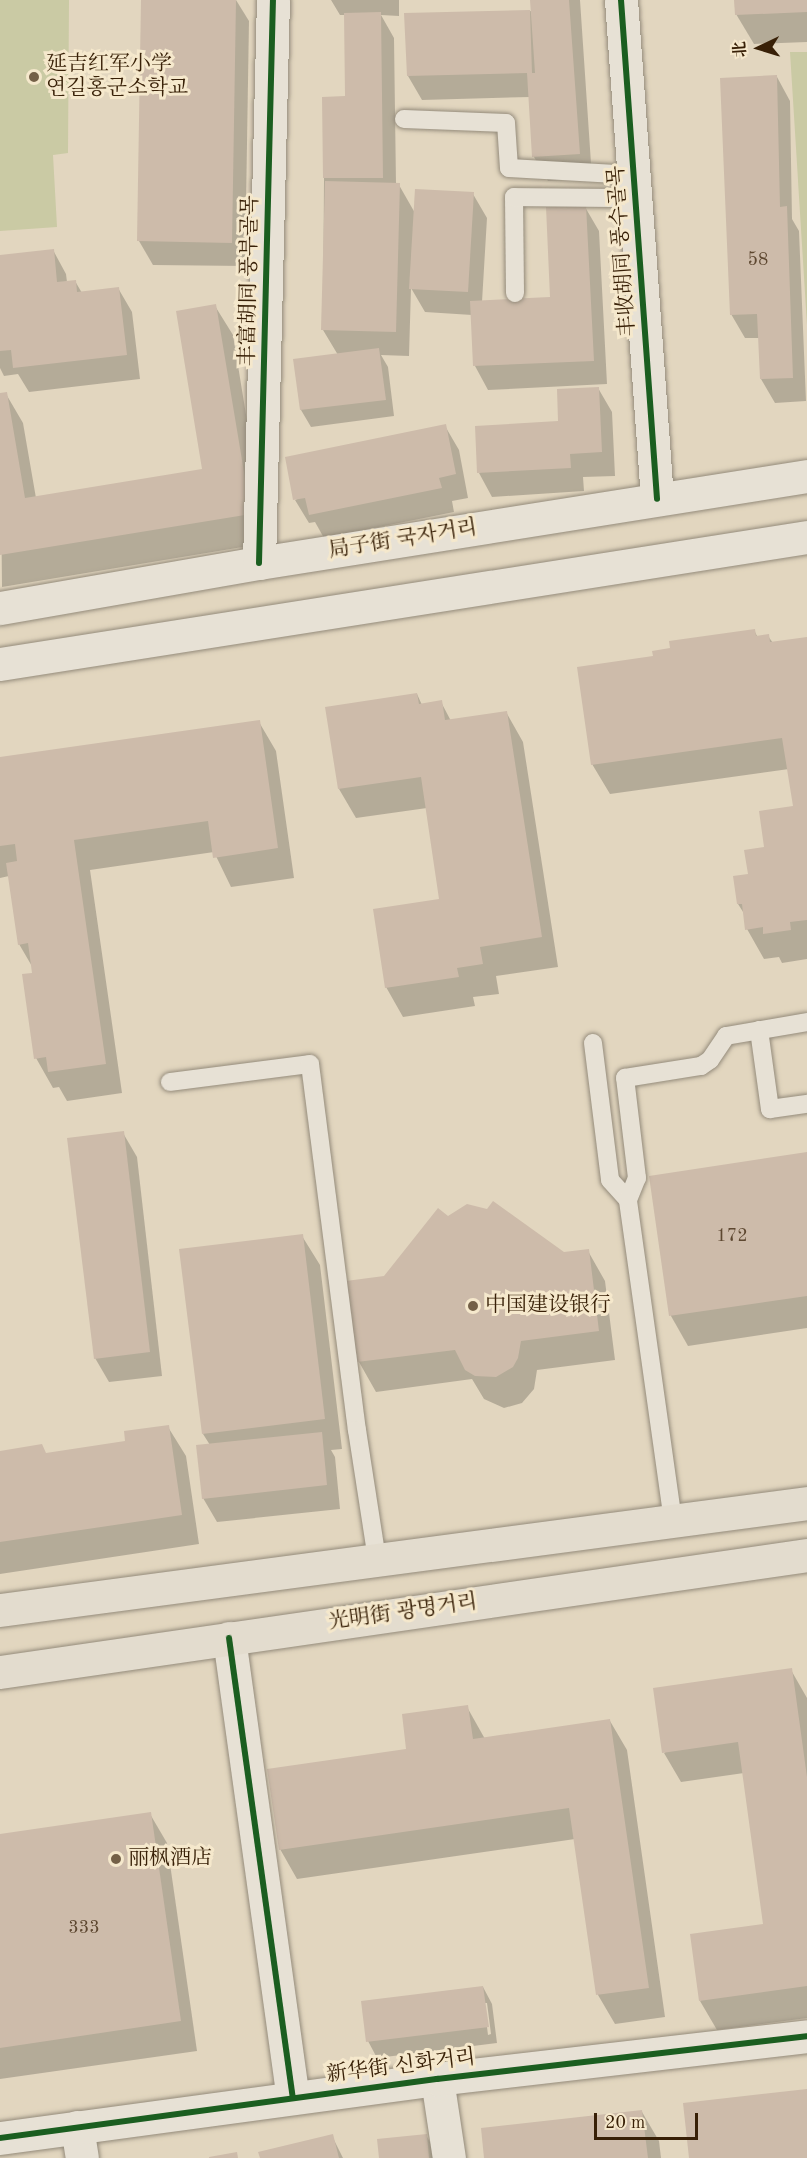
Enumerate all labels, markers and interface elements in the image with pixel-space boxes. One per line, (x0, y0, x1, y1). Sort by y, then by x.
north arrow (729, 18, 789, 78)
text: 北 (733, 41, 750, 58)
place label: 延吉红军小学 연길홍군소학교 (46, 52, 188, 102)
marker: 延吉红军小学 연길홍군소학교 (27, 70, 41, 84)
street label: 丰收胡同 풍수골목 (604, 165, 642, 337)
street label: 丰富胡同 풍부골목 (236, 195, 264, 367)
house number: 58 (748, 249, 768, 271)
street label: 局子街 국자거리 (327, 516, 479, 564)
house number: 172 (716, 1225, 748, 1247)
place label: 中国建设银行 (485, 1293, 611, 1319)
marker: 中国建设银行 (466, 1299, 480, 1313)
street label: 光明街 광명거리 (327, 1590, 479, 1636)
place label: 丽枫酒店 (128, 1846, 212, 1872)
marker: 丽枫酒店 (109, 1852, 123, 1866)
house number: 333 (68, 1917, 100, 1939)
street label: 新华街 신화거리 (325, 2045, 477, 2089)
scale bar (597, 2101, 700, 2139)
text: 20 m (605, 2114, 645, 2132)

